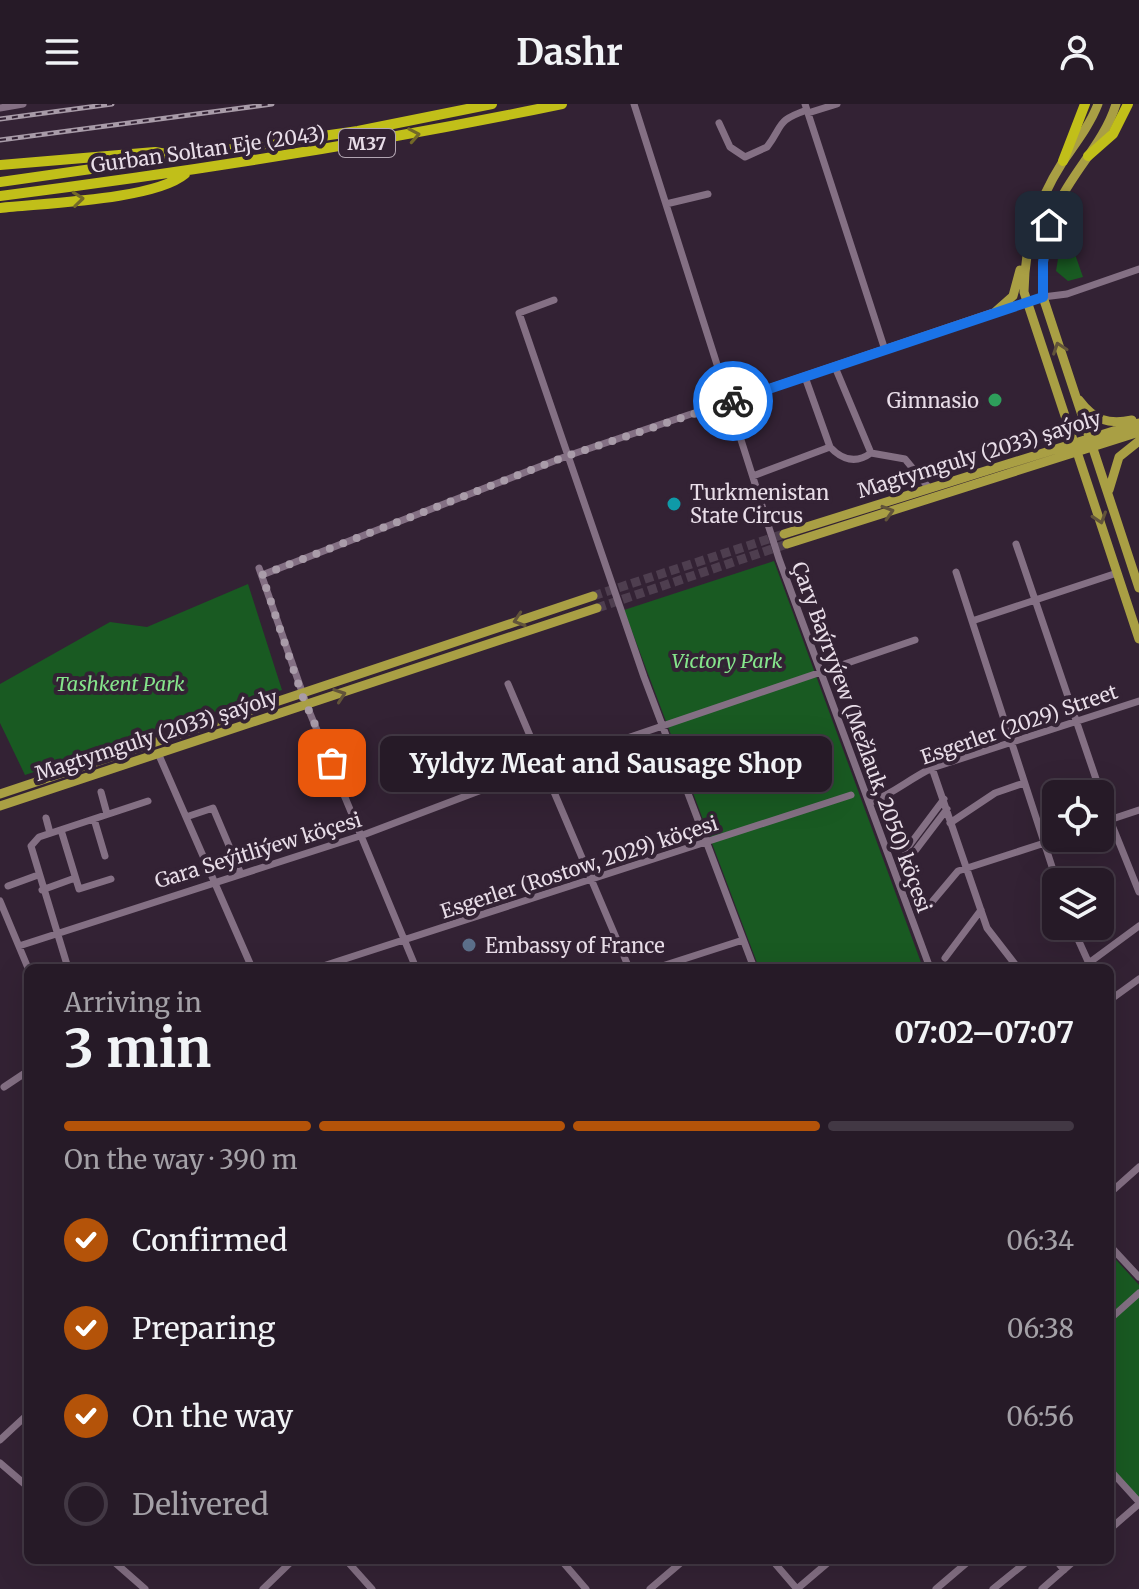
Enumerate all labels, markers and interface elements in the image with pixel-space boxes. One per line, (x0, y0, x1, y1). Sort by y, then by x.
icon: menu (40, 30, 84, 74)
text: Dashr (516, 30, 623, 75)
icon: person (1055, 30, 1099, 74)
street label: Gurban Soltan Eje (2043) (89, 120, 327, 178)
one-way arrow (407, 127, 421, 144)
road number: M37 (339, 129, 395, 157)
one-way arrow (71, 191, 84, 208)
pin (1015, 191, 1083, 259)
icon: home (1027, 203, 1071, 247)
one-way arrow (1052, 342, 1069, 356)
courier (693, 361, 773, 441)
icon: bike (711, 379, 755, 423)
place label: Gimnasio (887, 388, 979, 413)
marker: Gimnasio (986, 391, 1004, 409)
street label: Magtymguly (2033) şaýoly (854, 405, 1104, 503)
place label: Turkmenistan State Circus (690, 480, 829, 528)
marker: Turkmenistan State Circus (665, 495, 683, 513)
one-way arrow (881, 506, 895, 522)
one-way arrow (1091, 511, 1107, 525)
street label: Çary Baýryýew (Mežlauk, 2050) köçesi (787, 558, 937, 916)
one-way arrow (513, 611, 527, 627)
park label: Victory Park (672, 648, 783, 673)
park label: Tashkent Park (55, 671, 185, 696)
street label: Esgerler (2029) Street (917, 678, 1121, 769)
street label: Magtymguly (2033) şaýoly (32, 684, 281, 786)
one-way arrow (332, 688, 346, 704)
pin (298, 729, 366, 797)
callout: Yyldyz Meat and Sausage Shop (380, 735, 832, 791)
icon: bag (310, 741, 354, 785)
text: Yyldyz Meat and Sausage Shop (410, 747, 802, 780)
map controls (1042, 780, 1114, 940)
button: locate (1042, 780, 1114, 852)
street label: Gara Seýitliýew köçesi (152, 807, 364, 893)
street label: Esgerler (Rostow, 2029) köçesi (437, 810, 721, 924)
button: layers (1042, 868, 1114, 940)
place label: Embassy of France (485, 933, 665, 958)
marker: Embassy of France (460, 936, 478, 954)
text: Arriving in (64, 986, 202, 1019)
text: 07:02–07:07 (894, 1013, 1074, 1051)
text: 3 min (64, 1016, 211, 1081)
text: On the way · 390 m (64, 1143, 298, 1176)
icon: check (64, 1218, 108, 1262)
text: Confirmed (132, 1221, 287, 1259)
text: 06:34 (1006, 1224, 1074, 1257)
icon: check (64, 1306, 108, 1350)
text: Preparing (132, 1309, 275, 1347)
text: 06:38 (1007, 1312, 1074, 1345)
icon: check (64, 1394, 108, 1438)
text: On the way (132, 1397, 293, 1435)
text: 06:56 (1006, 1400, 1074, 1433)
text: Delivered (132, 1485, 269, 1523)

